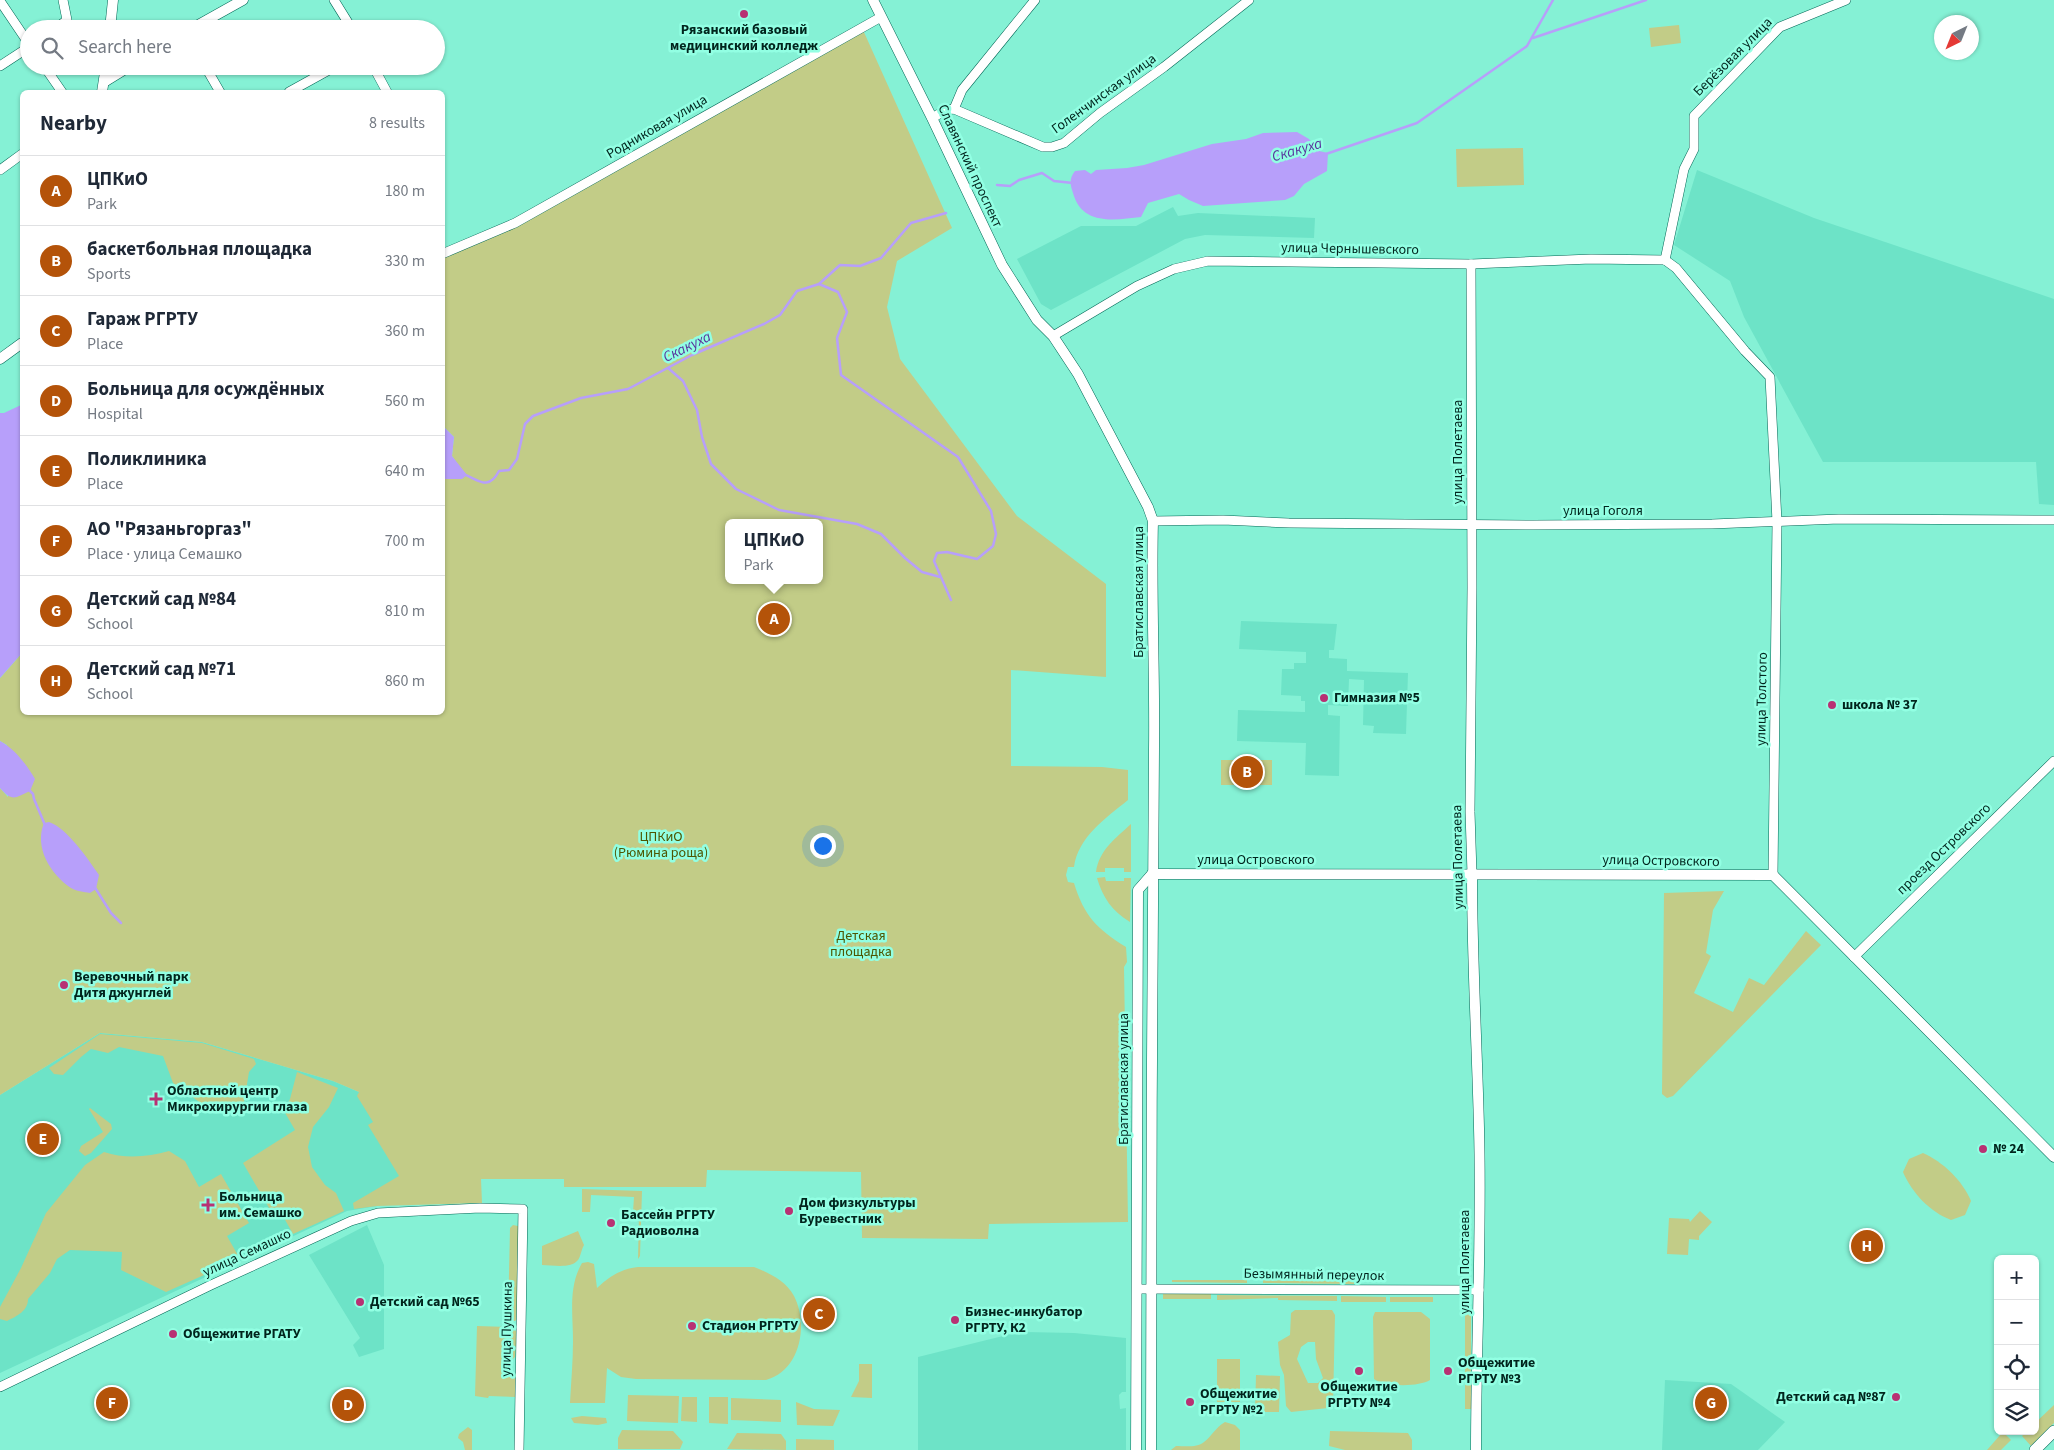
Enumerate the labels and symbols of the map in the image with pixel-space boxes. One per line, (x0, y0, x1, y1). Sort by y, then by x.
marker: Рязанский базовый медицинский колледж (738, 8, 750, 20)
street label: Берёзовая улица (1689, 13, 1777, 101)
north arrow (1934, 15, 1979, 60)
place label: Рязанский базовый медицинский колледж (670, 20, 818, 56)
street label: Голенчинская улица (1047, 49, 1161, 139)
street label: Родниковая улица (603, 90, 711, 164)
street label: Славянский проспект (933, 101, 1008, 231)
water label: Скакуха (1269, 133, 1325, 167)
street label: улица Чернышевского (1281, 238, 1419, 260)
water label: Скакуха (659, 326, 715, 368)
street label: улица Полетаева (1448, 400, 1468, 504)
street label: улица Гоголя (1563, 501, 1643, 521)
street label: Братиславская улица (1129, 526, 1149, 658)
pin: A (758, 600, 790, 638)
street label: улица Толстого (1751, 652, 1773, 746)
place label: Гимназия №5 (1334, 688, 1420, 708)
marker: Гимназия №5 (1318, 692, 1330, 704)
place label: школа № 37 (1842, 695, 1918, 715)
marker: школа № 37 (1826, 699, 1838, 711)
pin: B (1231, 753, 1263, 791)
street label: проезд Островского (1892, 799, 1996, 899)
street label: улица Полетаева (1447, 804, 1469, 910)
park label: ЦПКиО (Рюмина роща) (614, 827, 708, 863)
your location (810, 833, 836, 859)
street label: улица Островского (1197, 850, 1315, 870)
street label: улица Островского (1602, 850, 1720, 872)
park label: Детская площадка (830, 926, 892, 962)
place label: Веревочный парк Дитя джунглей (74, 967, 189, 1003)
marker: Веревочный парк Дитя джунглей (58, 979, 70, 991)
street label: Братиславская улица (1114, 1013, 1134, 1145)
place label: Областной центр Микрохирургии глаза (167, 1081, 307, 1117)
marker: Областной центр Микрохирургии глаза (149, 1092, 163, 1106)
pin: E (27, 1120, 59, 1158)
place label: № 24 (1993, 1139, 2025, 1159)
marker: № 24 (1977, 1143, 1989, 1155)
place label: Больница им. Семашко (219, 1187, 302, 1223)
place label: Дом физкультуры Буревестник (799, 1193, 916, 1229)
marker: Больница им. Семашко (201, 1198, 215, 1212)
place label: Бассейн РГРТУ Радиоволна (621, 1205, 715, 1241)
marker: Дом физкультуры Буревестник (783, 1205, 795, 1217)
street label: улица Полетаева (1455, 1210, 1475, 1314)
marker: Бассейн РГРТУ Радиоволна (605, 1217, 617, 1229)
street label: улица Семашко (200, 1224, 294, 1282)
pin: H (1851, 1227, 1883, 1265)
street label: Безымянный переулок (1243, 1264, 1385, 1286)
street label: улица Пушкина (496, 1281, 518, 1377)
place label: Детский сад №65 (370, 1292, 480, 1312)
pin: C (803, 1295, 835, 1333)
marker: Детский сад №65 (354, 1296, 366, 1308)
place label: Бизнес-инкубатор РГРТУ, К2 (965, 1302, 1083, 1338)
marker: Бизнес-инкубатор РГРТУ, К2 (949, 1314, 961, 1326)
place label: Стадион РГРТУ (702, 1316, 798, 1336)
marker: Стадион РГРТУ (686, 1320, 698, 1332)
place label: Общежитие РГАТУ (183, 1324, 301, 1344)
marker: Общежитие РГАТУ (167, 1328, 179, 1340)
place label: Общежитие РГРТУ №3 (1458, 1353, 1535, 1389)
marker: Общежитие РГРТУ №4 (1353, 1365, 1365, 1377)
marker: Общежитие РГРТУ №3 (1442, 1365, 1454, 1377)
place label: Общежитие РГРТУ №4 (1320, 1377, 1398, 1413)
pin: F (96, 1384, 128, 1422)
place label: Общежитие РГРТУ №2 (1200, 1384, 1277, 1420)
pin: G (1695, 1384, 1727, 1422)
pin: D (332, 1386, 364, 1424)
place label: Детский сад №87 (1776, 1387, 1886, 1407)
marker: Детский сад №87 (1890, 1391, 1902, 1403)
marker: Общежитие РГРТУ №2 (1184, 1396, 1196, 1408)

